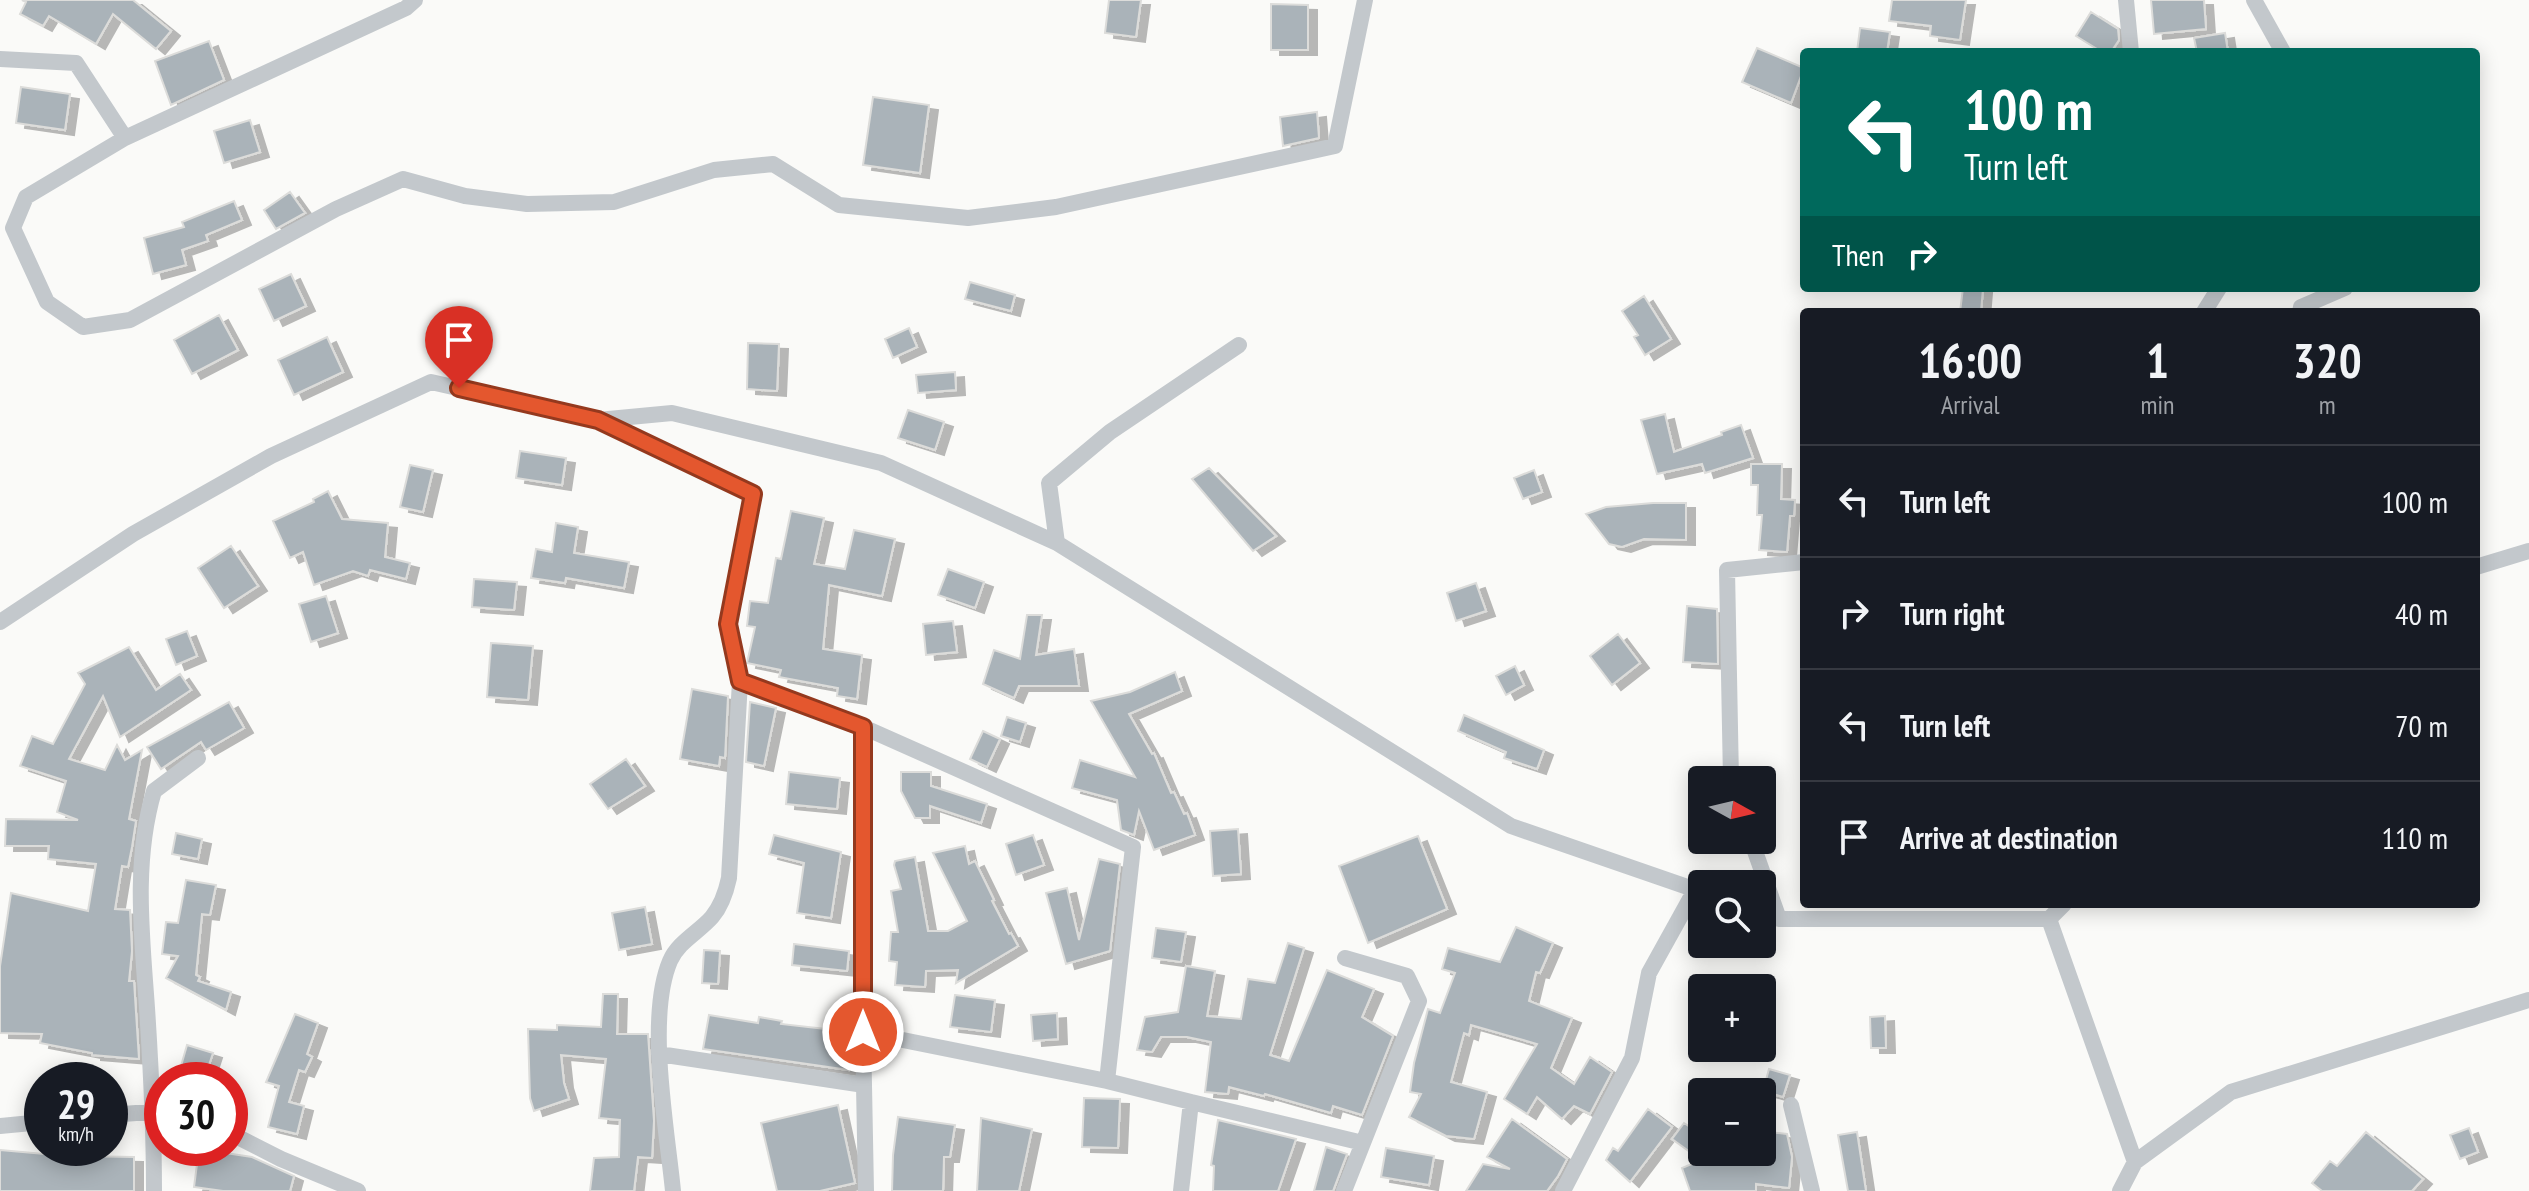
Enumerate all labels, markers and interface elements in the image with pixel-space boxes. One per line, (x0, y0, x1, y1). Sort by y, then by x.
text: 100 m (1964, 73, 2093, 145)
icon: left (1832, 80, 1936, 184)
text: Turn left (1964, 143, 2068, 190)
icon: right (1900, 232, 1944, 276)
text: Then (1832, 235, 1884, 274)
pin (425, 306, 493, 388)
icon: arrive (437, 318, 481, 362)
text: 16:00 (1918, 329, 2022, 391)
text: 1 (2146, 329, 2169, 391)
text: 320 (2293, 329, 2362, 391)
text: Arrival (1941, 388, 2000, 421)
text: min (2140, 388, 2174, 421)
text: m (2319, 388, 2336, 421)
icon: left (1832, 479, 1876, 523)
text: Turn left (1900, 482, 1990, 521)
text: 100 m (2382, 482, 2448, 521)
icon: right (1832, 591, 1876, 635)
text: Turn right (1900, 594, 2004, 633)
text: 40 m (2395, 594, 2448, 633)
icon: left (1832, 703, 1876, 747)
text: Turn left (1900, 706, 1990, 745)
text: 70 m (2395, 706, 2448, 745)
north arrow (1688, 766, 1776, 854)
map controls (1688, 766, 1776, 1166)
icon: arrive (1832, 815, 1876, 859)
text: Arrive at destination (1900, 818, 2118, 857)
text: 110 m (2382, 818, 2448, 857)
button: search (1688, 870, 1776, 958)
button: + (1688, 974, 1776, 1062)
position arrow (821, 990, 905, 1074)
speed limit sign: 30 (144, 1062, 248, 1166)
text: 29 (57, 1078, 95, 1130)
button: − (1688, 1078, 1776, 1166)
text: km/h (58, 1121, 94, 1147)

